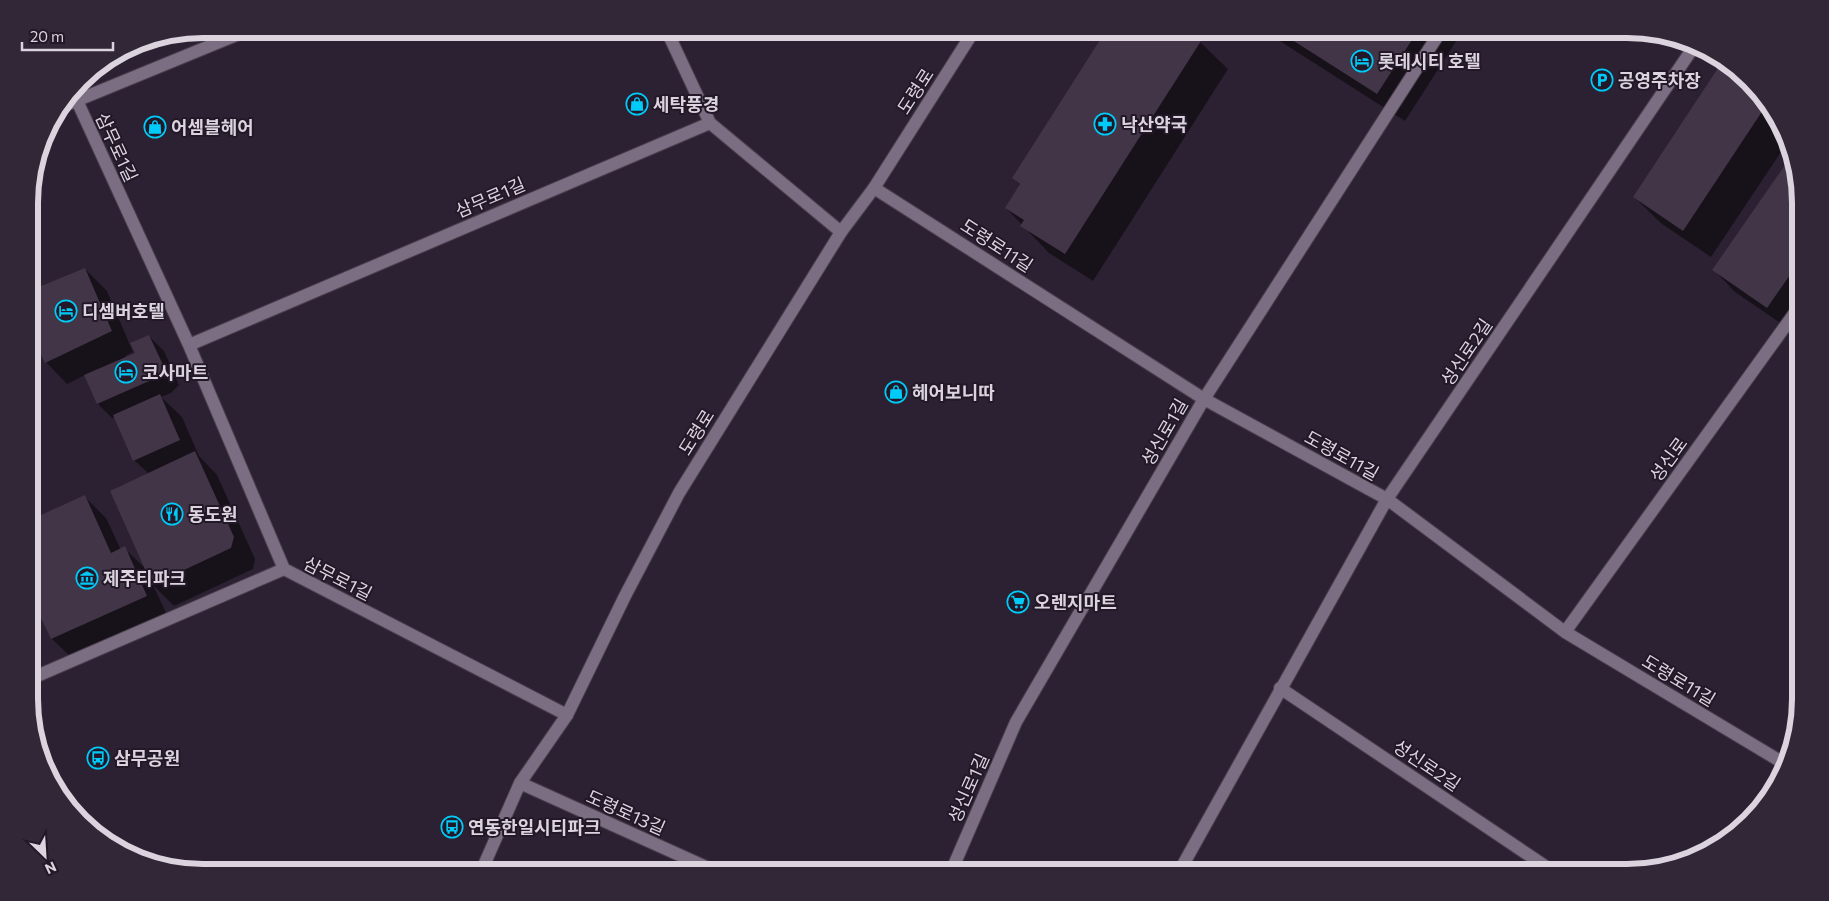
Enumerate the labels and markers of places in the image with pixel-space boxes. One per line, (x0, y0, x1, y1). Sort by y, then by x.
hotel icon: 롯데시티 호텔 (1350, 49, 1374, 73)
place label: 롯데시티 호텔 (1378, 50, 1481, 72)
parking icon: 공영주차장 (1590, 68, 1614, 92)
place label: 공영주차장 (1618, 69, 1701, 91)
shop icon: 세탁풍경 (625, 92, 649, 116)
place label: 세탁풍경 (653, 93, 719, 115)
pharmacy icon: 낙산약국 (1093, 112, 1117, 136)
place label: 낙산약국 (1121, 113, 1187, 135)
shop icon: 어셈블헤어 (143, 115, 167, 139)
place label: 어셈블헤어 (171, 116, 254, 138)
hotel icon: 디셈버호텔 (54, 299, 78, 323)
place label: 디셈버호텔 (82, 300, 165, 322)
hotel icon: 코사마트 (114, 360, 138, 384)
place label: 코사마트 (142, 361, 208, 383)
shop icon: 헤어보니따 (884, 380, 908, 404)
place label: 헤어보니따 (912, 381, 995, 403)
restaurant icon: 동도원 (160, 502, 184, 526)
place label: 동도원 (188, 503, 238, 525)
museum icon: 제주티파크 (75, 566, 99, 590)
place label: 제주티파크 (103, 567, 186, 589)
supermarket icon: 오렌지마트 (1006, 590, 1030, 614)
place label: 오렌지마트 (1034, 591, 1117, 613)
bus stop icon: 삼무공원 (86, 746, 110, 770)
place label: 삼무공원 (114, 747, 180, 769)
bus stop icon: 연동한일시티파크 (440, 815, 464, 839)
place label: 연동한일시티파크 (468, 816, 600, 838)

